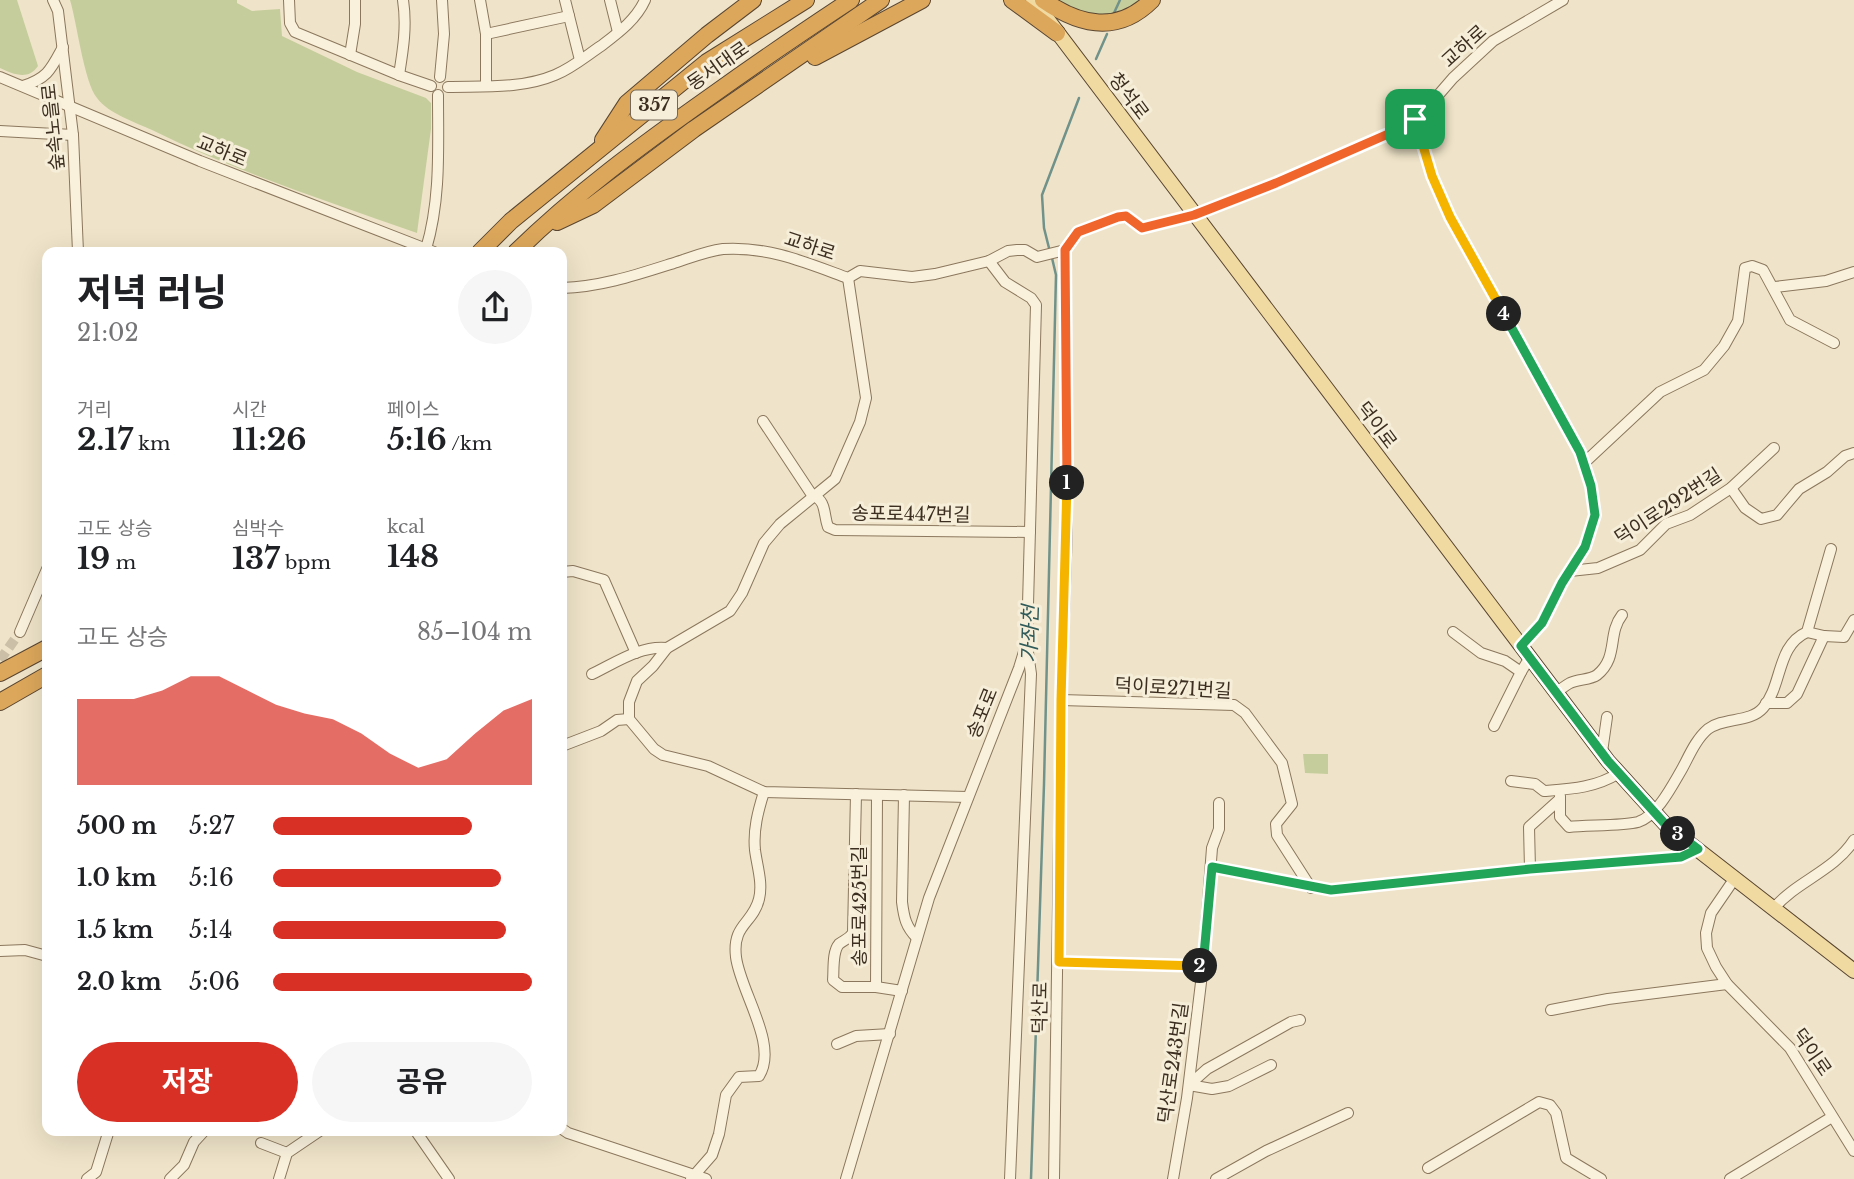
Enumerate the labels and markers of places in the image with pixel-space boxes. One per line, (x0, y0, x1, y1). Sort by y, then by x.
pin (1385, 89, 1445, 149)
pin: 4 (1486, 296, 1522, 332)
pin: 1 (1050, 466, 1084, 500)
pin: 3 (1660, 816, 1696, 852)
pin: 2 (1182, 948, 1218, 984)

